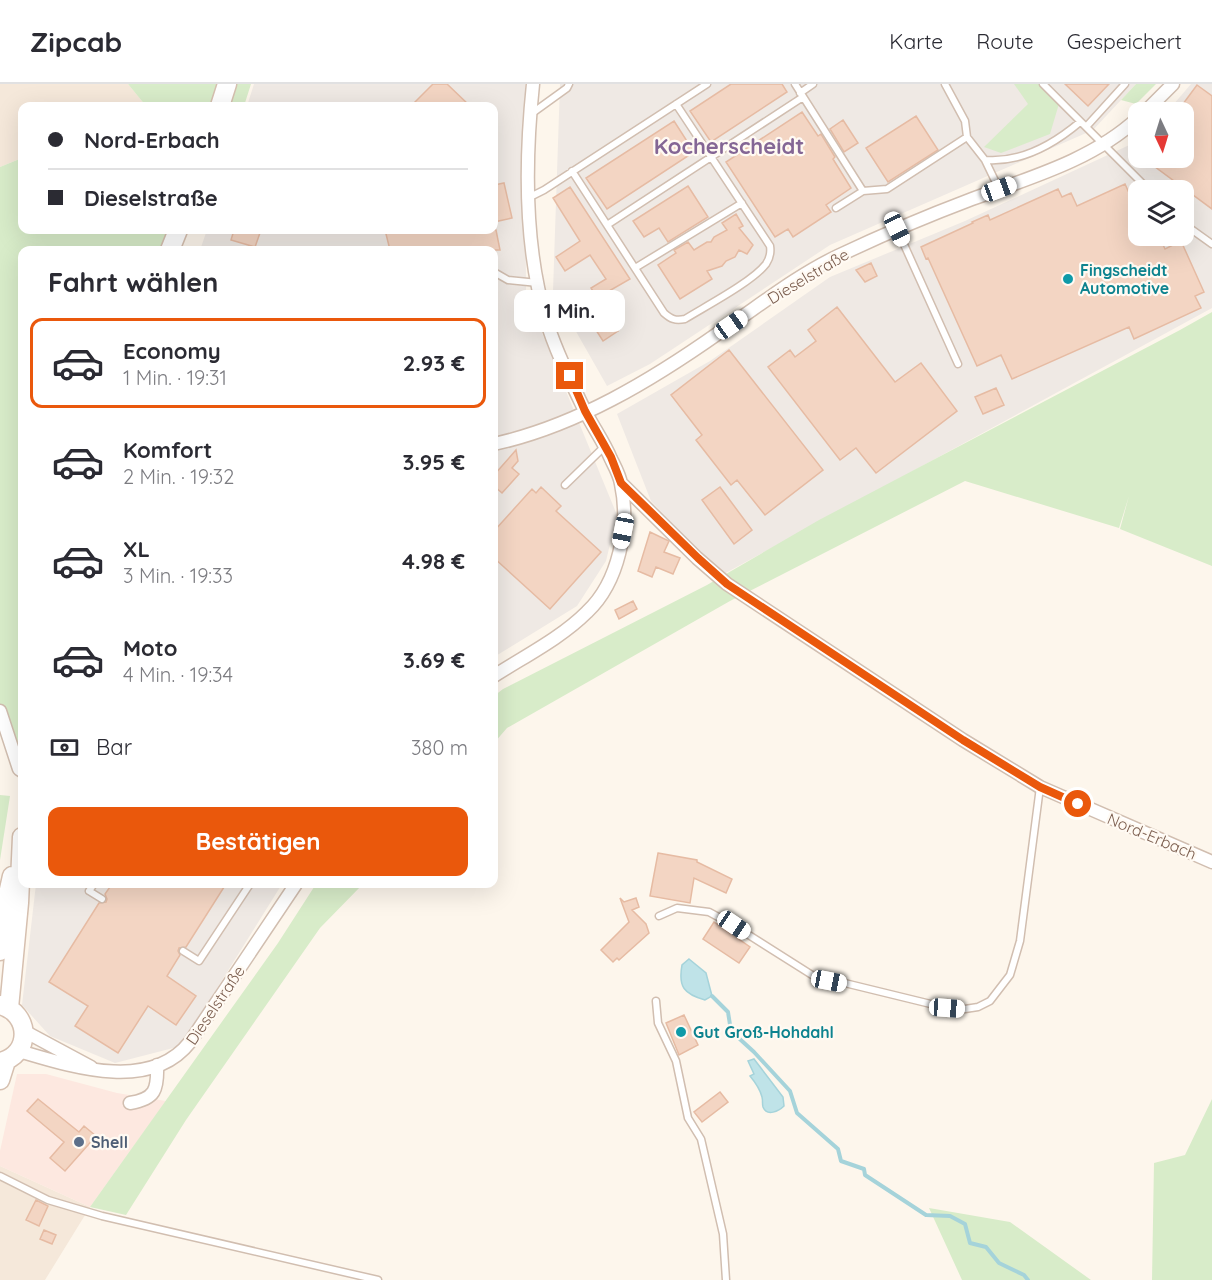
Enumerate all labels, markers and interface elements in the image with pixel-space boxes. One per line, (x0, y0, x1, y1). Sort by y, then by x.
text: Zipcab (30, 24, 122, 59)
text: Karte (889, 28, 943, 54)
text: Route (976, 28, 1034, 54)
text: Gespeichert (1067, 28, 1182, 54)
north arrow (1128, 102, 1194, 168)
map controls (1128, 102, 1194, 246)
text: Nord-Erbach (84, 126, 220, 154)
district label: Kocherscheidt (654, 132, 804, 160)
car (979, 174, 1019, 204)
button: layers (1128, 180, 1194, 246)
text: Dieselstraße (84, 184, 218, 212)
car (881, 209, 913, 249)
street label: Dieselstraße (764, 244, 852, 308)
place label: Fingscheidt Automotive (1080, 260, 1169, 298)
text: Fahrt wählen (48, 265, 218, 299)
marker: Fingscheidt Automotive (1061, 272, 1075, 286)
callout: 1 Min. (514, 289, 626, 331)
text: 1 Min. (544, 298, 595, 323)
car (711, 307, 751, 343)
icon: car (51, 336, 105, 390)
text: Economy (123, 337, 221, 365)
text: 2.93 € (403, 349, 465, 377)
route end (556, 362, 583, 389)
text: 1 Min. · 19:31 (123, 365, 227, 390)
icon: car (51, 435, 105, 489)
text: Komfort (123, 436, 212, 464)
text: 3.95 € (403, 448, 465, 476)
text: 2 Min. · 19:32 (123, 464, 234, 489)
car (611, 512, 635, 550)
icon: car (51, 534, 105, 588)
text: XL (123, 535, 150, 563)
text: 4.98 € (402, 547, 465, 575)
text: 3 Min. · 19:33 (123, 563, 233, 588)
icon: car (51, 633, 105, 687)
text: Moto (123, 634, 177, 662)
text: 3.69 € (403, 646, 465, 674)
text: 4 Min. · 19:34 (123, 662, 233, 687)
icon: cash (48, 731, 81, 764)
text: Bar (96, 733, 132, 761)
text: 380 m (411, 735, 468, 760)
route start (1064, 790, 1091, 817)
button: Bestätigen (48, 807, 468, 876)
street label: Nord-Erbach (1104, 808, 1200, 864)
car (714, 907, 754, 943)
street label: Dieselstraße (181, 961, 249, 1049)
car (810, 969, 848, 993)
car (928, 998, 966, 1018)
place label: Gut Groß-Hohdahl (693, 1022, 834, 1042)
marker: Gut Groß-Hohdahl (674, 1025, 688, 1039)
place label: Shell (91, 1132, 128, 1152)
marker: Shell (72, 1135, 86, 1149)

